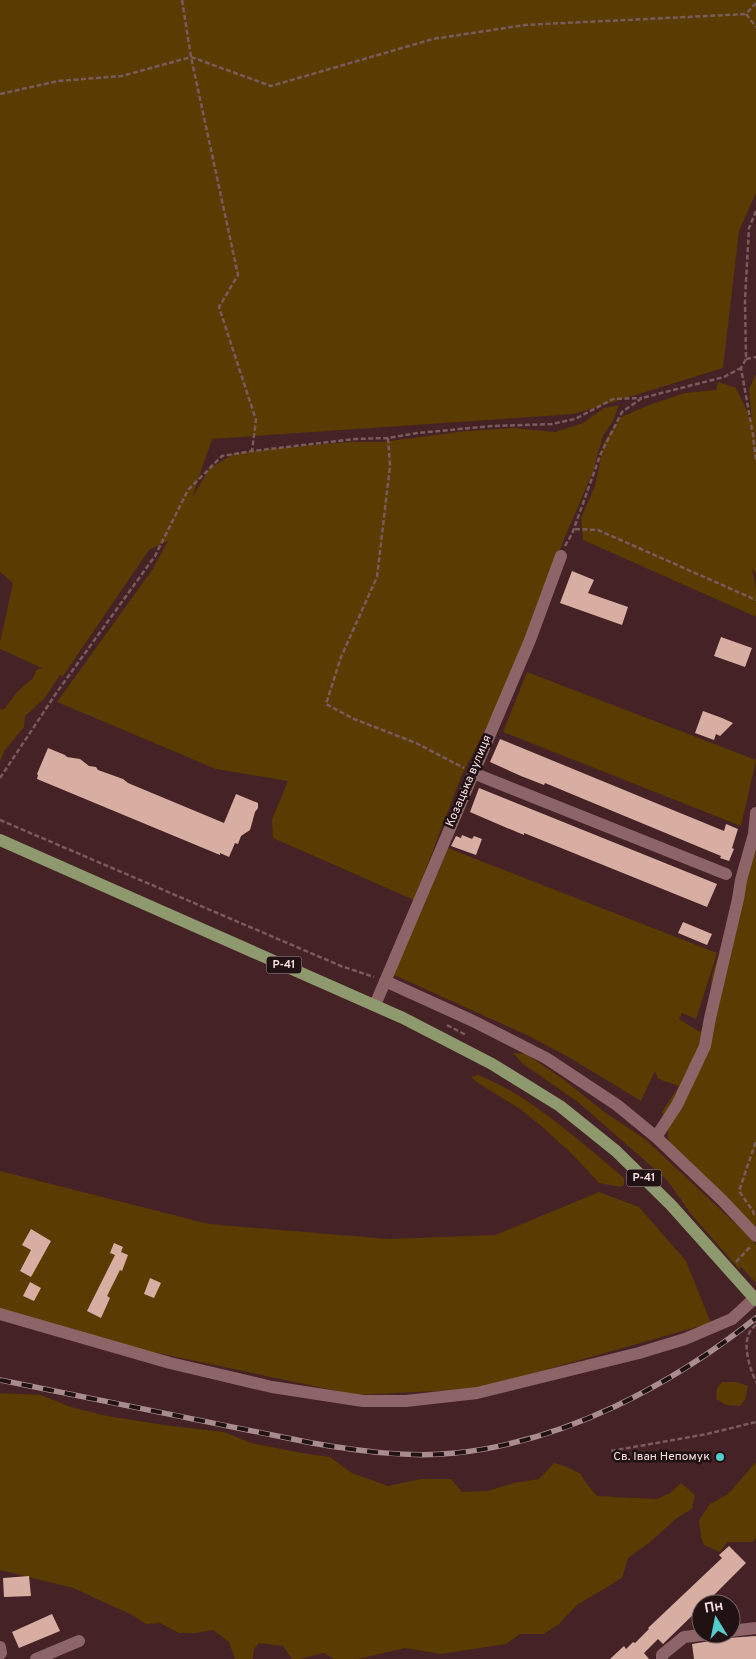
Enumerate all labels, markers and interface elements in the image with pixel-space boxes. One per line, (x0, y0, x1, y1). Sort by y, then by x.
street label: Козацька вулиця (442, 733, 496, 829)
road number: Р-41 (266, 956, 302, 974)
road number: Р-41 (626, 1170, 662, 1186)
place label: Св. Іван Непомук (613, 1449, 710, 1465)
marker: Св. Іван Непомук (714, 1451, 726, 1463)
north arrow (691, 1594, 741, 1644)
text: Пн (703, 1598, 725, 1618)

